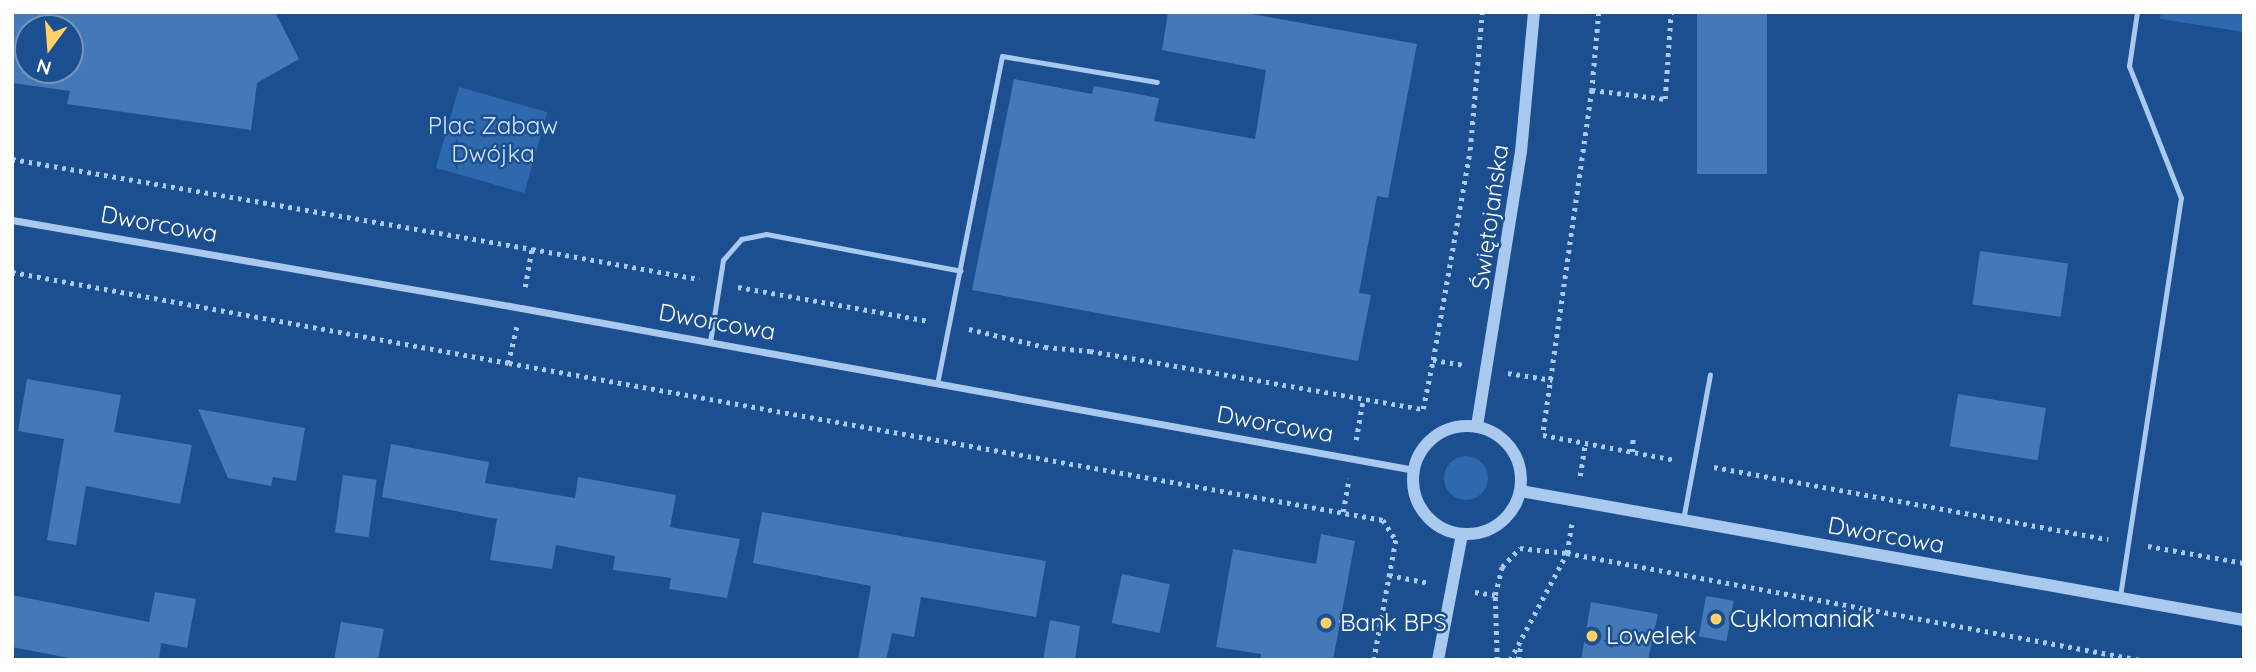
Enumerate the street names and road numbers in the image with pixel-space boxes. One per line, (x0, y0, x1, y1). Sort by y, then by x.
street label: Świętojańska (1466, 143, 1514, 291)
street label: Dworcowa (98, 200, 220, 248)
street label: Dworcowa (656, 298, 778, 346)
street label: Dworcowa (1214, 400, 1336, 448)
street label: Dworcowa (1825, 511, 1947, 559)

